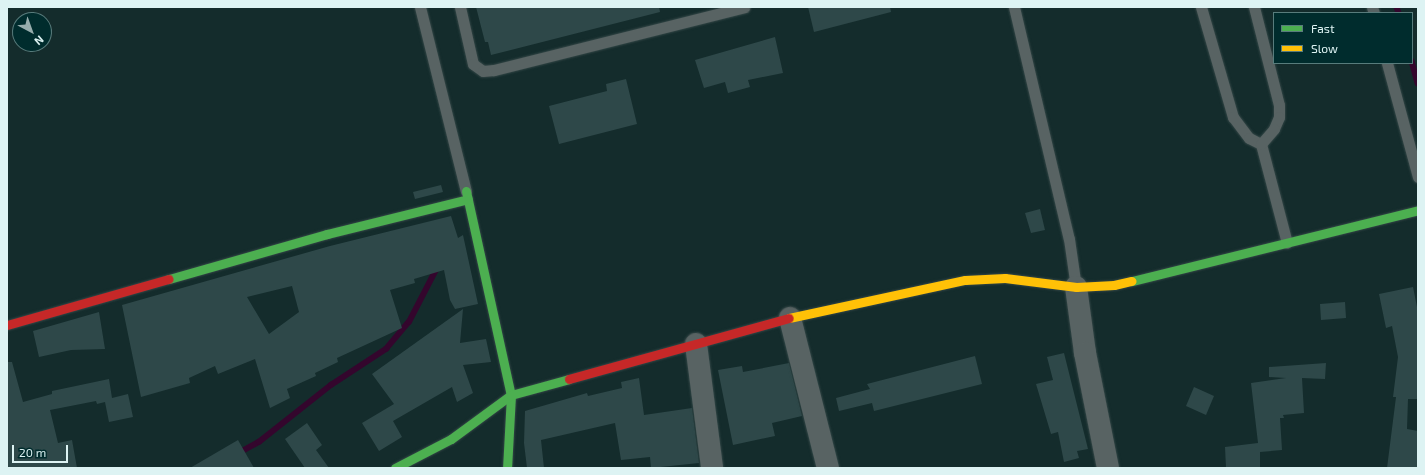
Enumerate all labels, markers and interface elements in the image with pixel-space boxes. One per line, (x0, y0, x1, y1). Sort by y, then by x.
north arrow (12, 12, 52, 52)
legend (1273, 12, 1413, 64)
text: Fast (1311, 21, 1334, 35)
text: N (32, 33, 47, 48)
text: Slow (1311, 41, 1338, 55)
scale bar (14, 437, 70, 463)
text: 20 m (19, 445, 46, 459)

